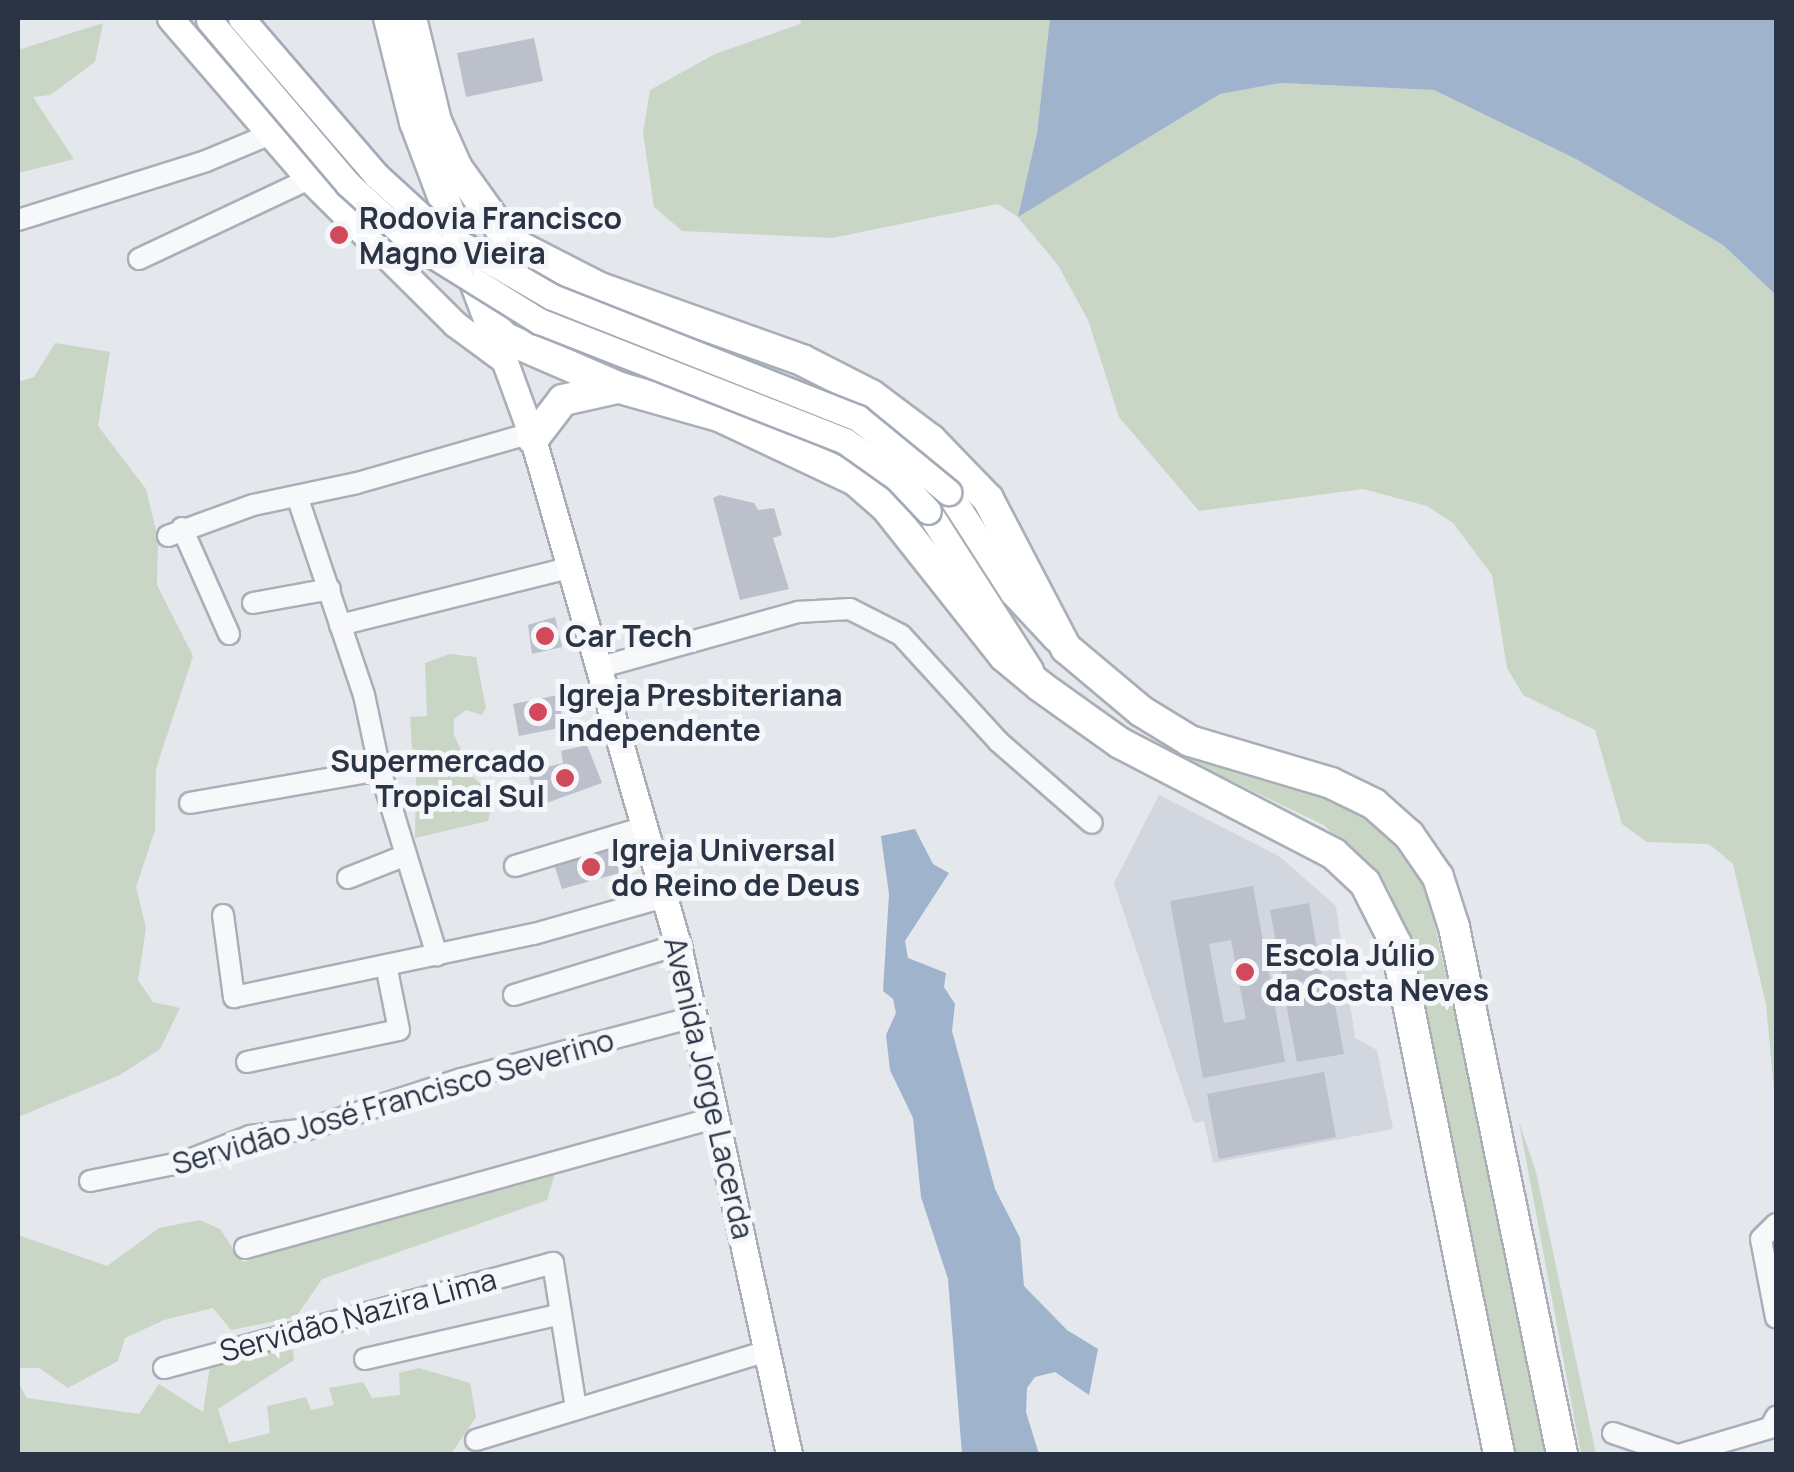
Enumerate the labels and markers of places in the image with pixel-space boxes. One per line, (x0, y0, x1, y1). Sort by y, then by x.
place label: Rodovia Francisco Magno Vieira (359, 200, 622, 270)
marker: Rodovia Francisco Magno Vieira (328, 224, 350, 246)
place label: Car Tech (565, 618, 692, 654)
marker: Car Tech (534, 625, 556, 647)
place label: Igreja Presbiteriana Independente (558, 677, 843, 748)
marker: Igreja Presbiteriana Independente (527, 701, 549, 723)
place label: Supermercado Tropical Sul (330, 743, 545, 814)
marker: Supermercado Tropical Sul (554, 767, 576, 789)
place label: Igreja Universal do Reino de Deus (611, 832, 860, 902)
marker: Igreja Universal do Reino de Deus (580, 856, 602, 878)
place label: Escola Júlio da Costa Neves (1265, 937, 1489, 1008)
marker: Escola Júlio da Costa Neves (1234, 961, 1256, 983)

